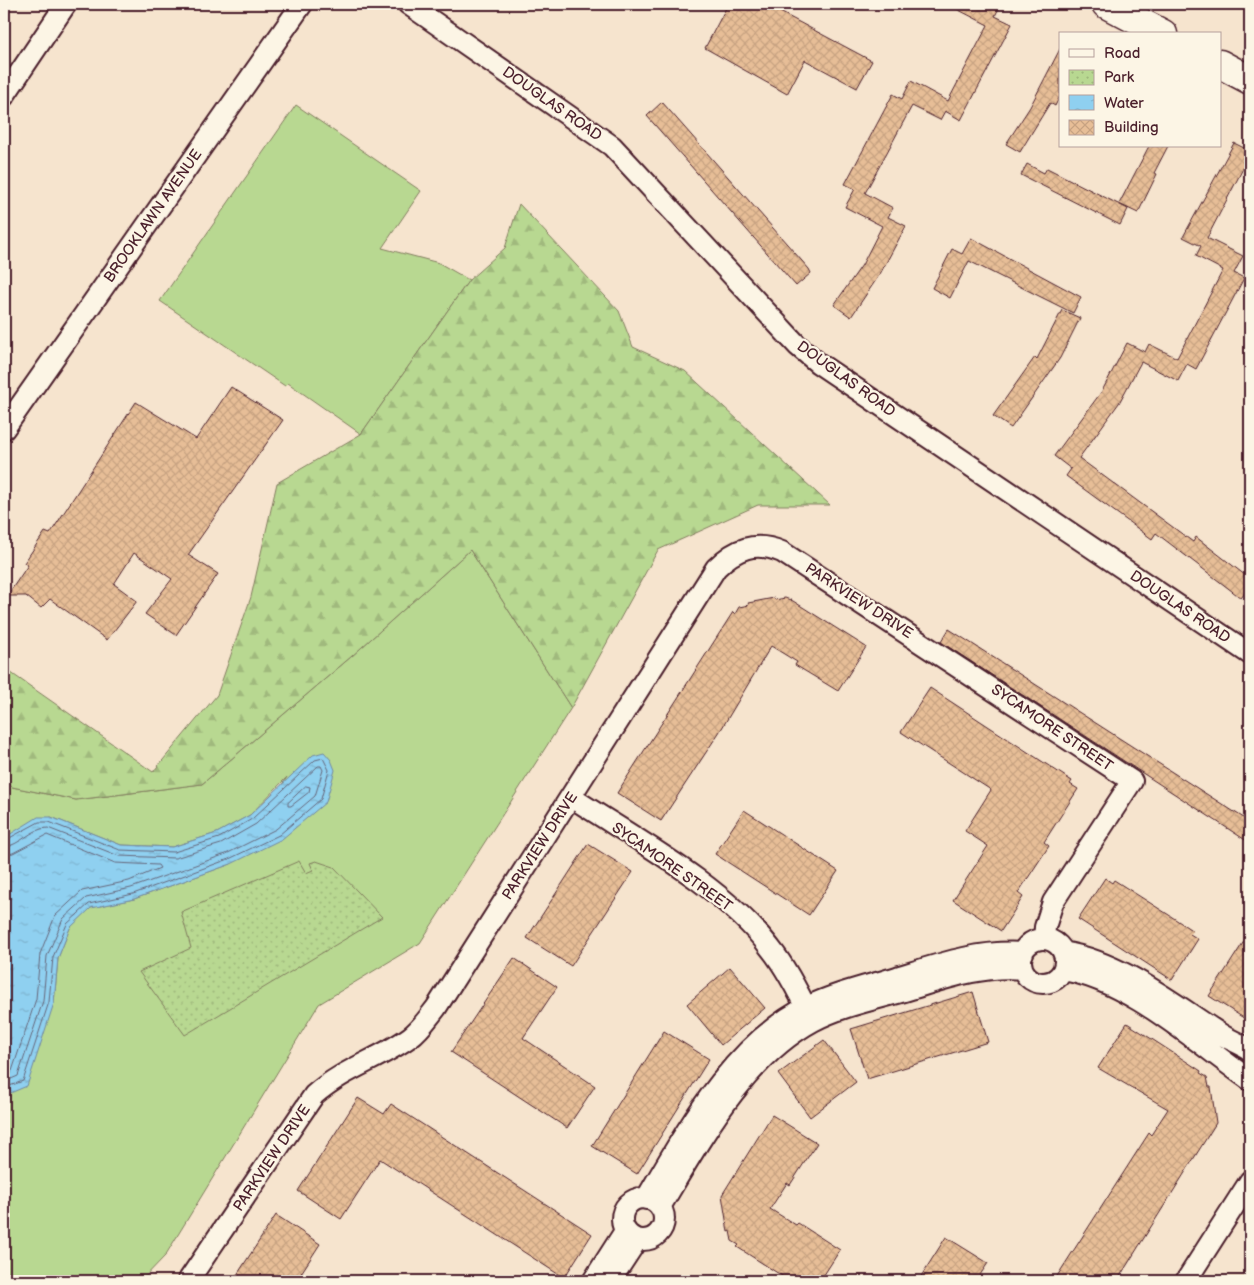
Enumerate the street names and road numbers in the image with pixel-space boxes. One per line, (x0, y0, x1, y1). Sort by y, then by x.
street label: DOUGLAS ROAD (499, 63, 605, 145)
street label: BROOKLAWN AVENUE (100, 146, 206, 286)
street label: DOUGLAS ROAD (793, 337, 899, 421)
street label: PARKVIEW DRIVE (801, 559, 917, 643)
street label: DOUGLAS ROAD (1126, 566, 1234, 648)
street label: SYCAMORE STREET (987, 680, 1117, 776)
street label: PARKVIEW DRIVE (498, 788, 582, 904)
street label: SYCAMORE STREET (608, 818, 736, 916)
street label: PARKVIEW DRIVE (229, 1101, 315, 1215)

